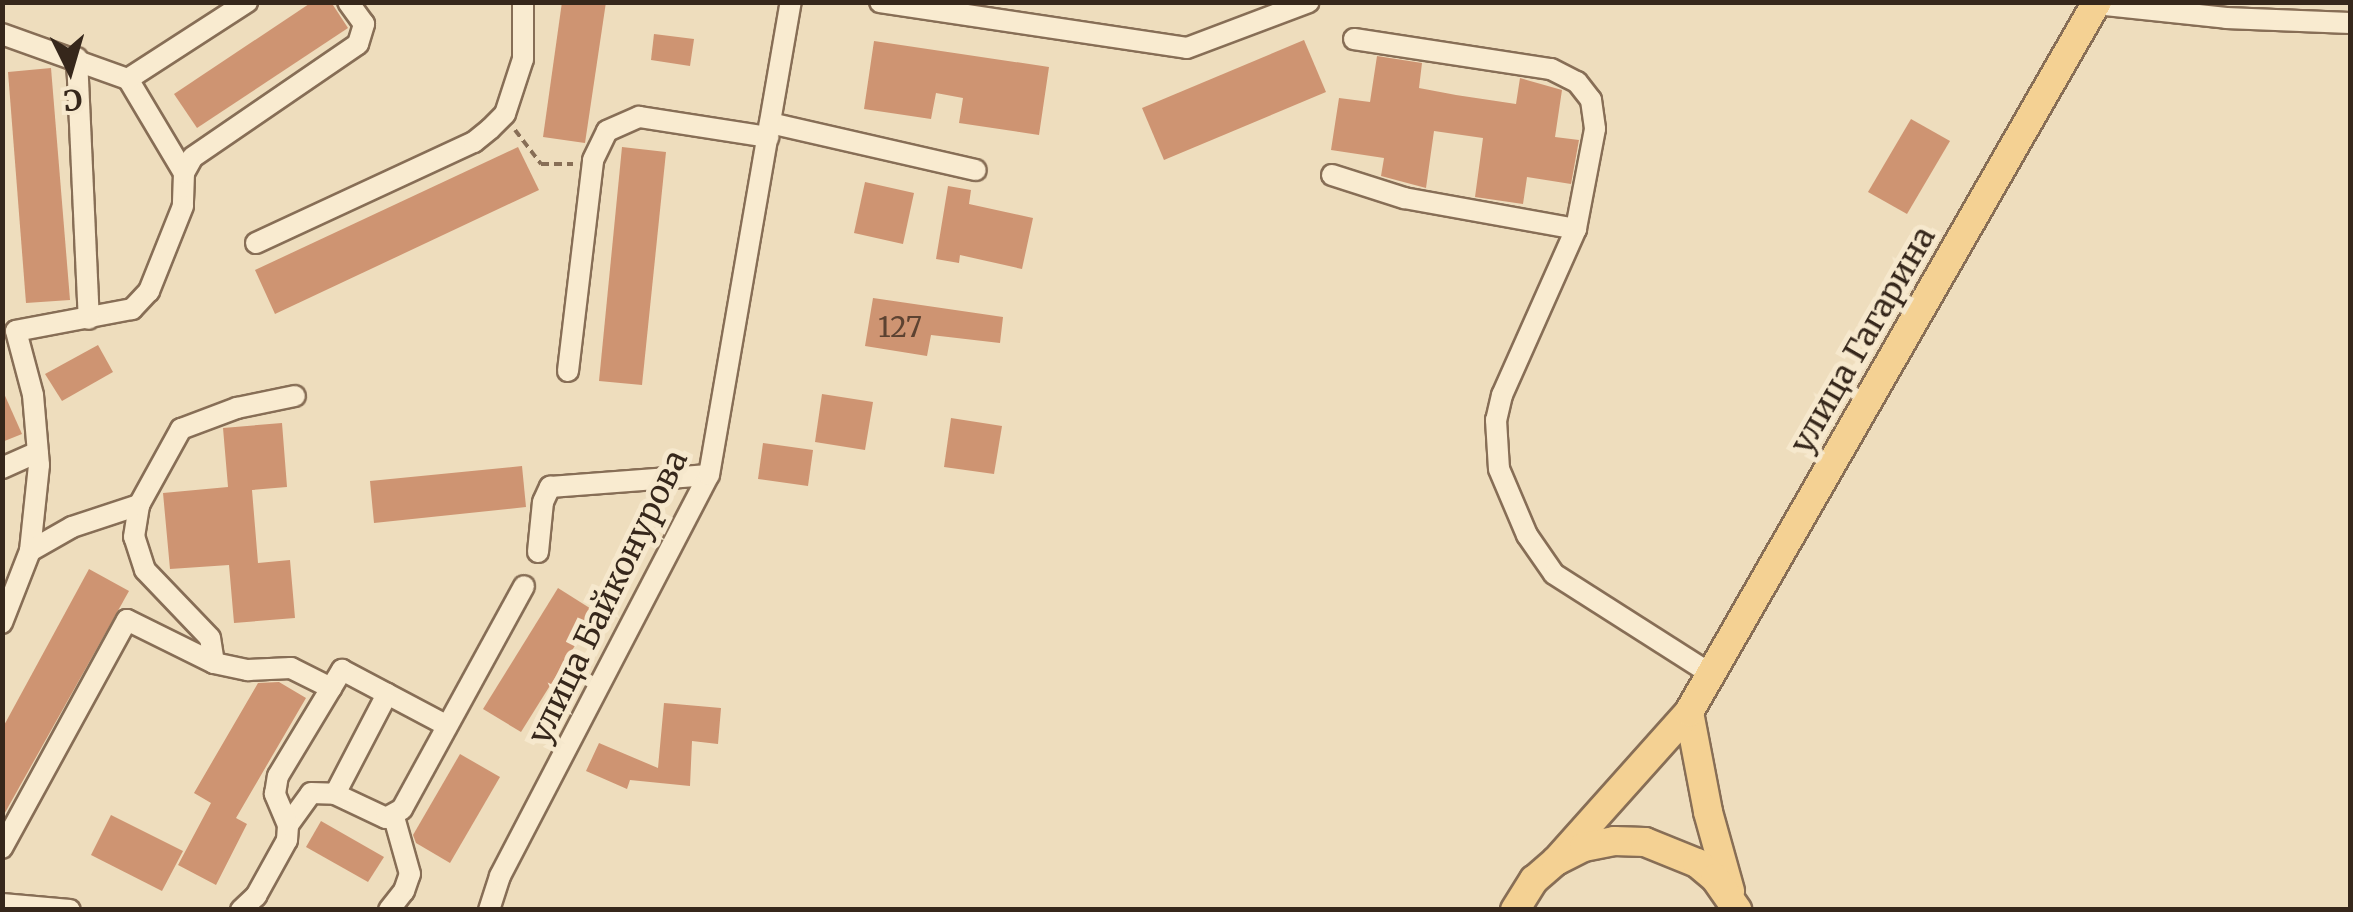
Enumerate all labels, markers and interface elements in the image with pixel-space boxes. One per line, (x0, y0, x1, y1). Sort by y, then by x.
north arrow (20, 20, 120, 120)
text: С (62, 81, 83, 119)
street label: улица Гагарина (1783, 220, 1943, 460)
house number: 127 (878, 310, 922, 344)
street label: улица Байконурова (520, 444, 696, 750)

